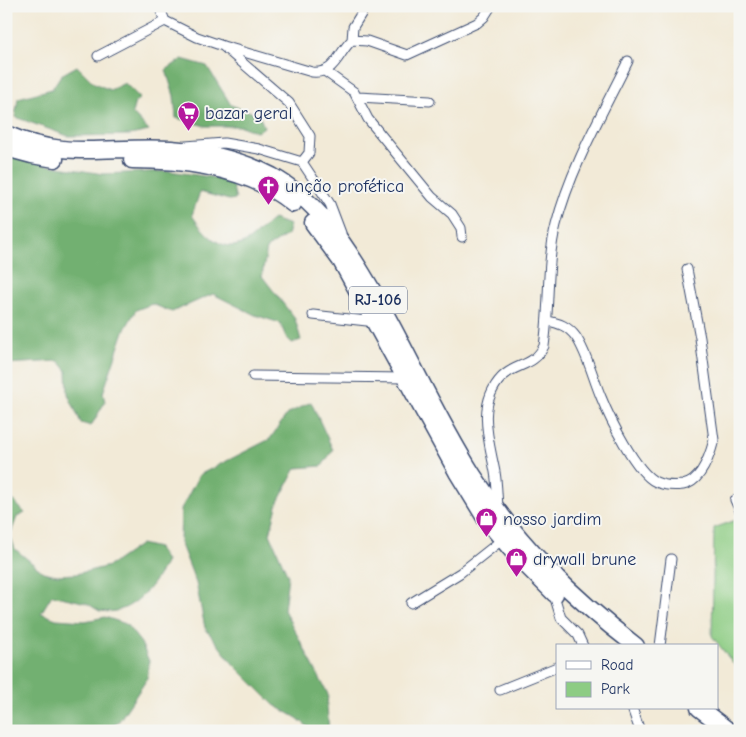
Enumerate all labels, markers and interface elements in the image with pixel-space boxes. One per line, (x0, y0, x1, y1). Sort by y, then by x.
supermarket icon: bazar geral (177, 101, 201, 132)
place label: bazar geral (205, 103, 292, 124)
church icon: unção profética (257, 174, 281, 205)
place label: unção profética (285, 176, 404, 197)
road number: RJ-106 (349, 286, 407, 314)
shop icon: nosso jardim (475, 507, 499, 538)
place label: nosso jardim (503, 509, 601, 530)
shop icon: drywall brune (505, 547, 529, 578)
place label: drywall brune (533, 549, 636, 570)
legend (556, 644, 718, 710)
text: Road (601, 656, 633, 674)
text: Park (601, 680, 630, 698)

